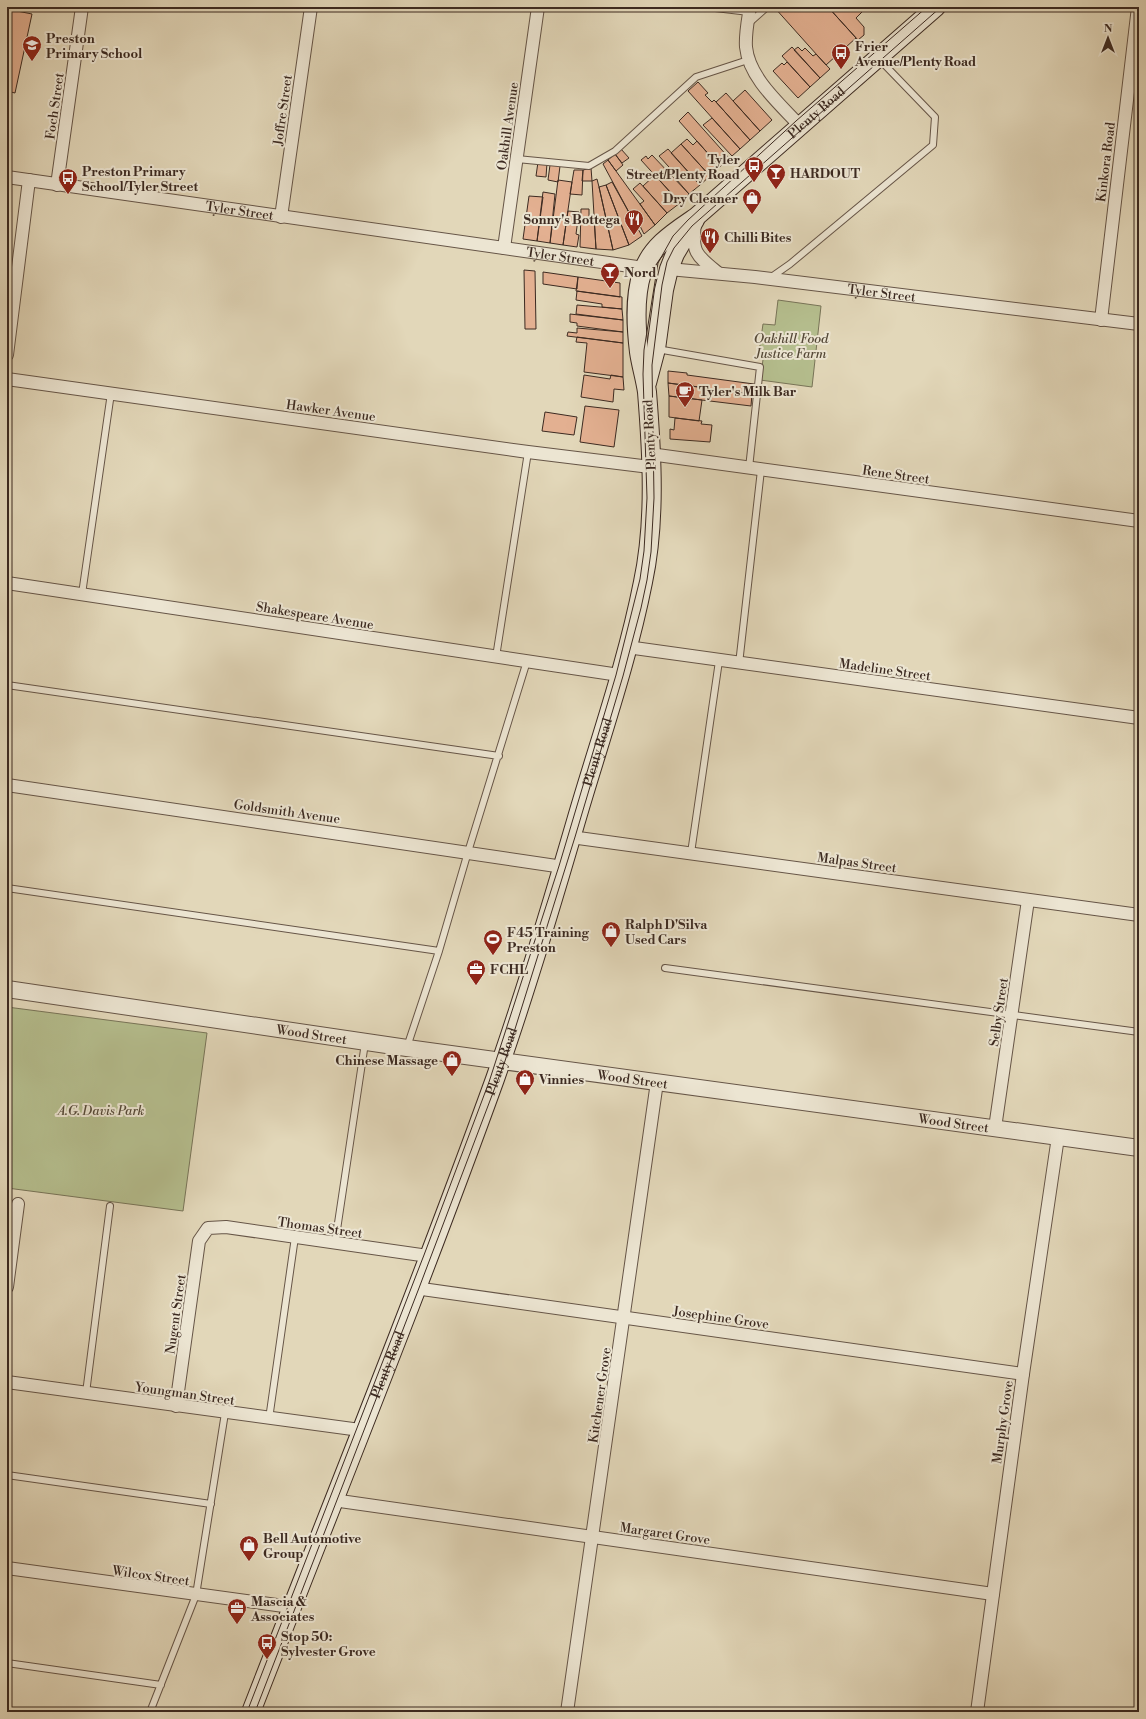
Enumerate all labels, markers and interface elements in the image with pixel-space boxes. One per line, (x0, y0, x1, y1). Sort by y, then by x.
north arrow (1088, 18, 1128, 58)
text: N (1104, 22, 1113, 36)
place label: Preston Primary School (46, 31, 143, 62)
school or university icon: Preston Primary School (21, 34, 43, 62)
place label: Frier Avenue/Plenty Road (854, 39, 976, 70)
bus stop icon: Frier Avenue/Plenty Road (830, 42, 852, 70)
street label: Foch Street (42, 71, 68, 140)
street label: Joffre Street (270, 73, 296, 147)
street label: Oakhill Avenue (494, 81, 522, 171)
street label: Plenty Road (785, 83, 849, 142)
street label: Kinkora Road (1093, 121, 1119, 203)
place label: Tyler Street/Plenty Road (626, 152, 740, 183)
bus stop icon: Tyler Street/Plenty Road (743, 155, 765, 183)
bar icon: HARDOUT (765, 162, 787, 190)
place label: Preston Primary School/Tyler Street (82, 164, 198, 195)
place label: HARDOUT (790, 166, 861, 182)
bus stop icon: Preston Primary School/Tyler Street (57, 167, 79, 195)
shop icon: Dry Cleaner (741, 187, 763, 215)
place label: Dry Cleaner (663, 191, 738, 207)
street label: Tyler Street (204, 198, 275, 224)
restaurant icon: Sonny's Bottega (623, 208, 645, 236)
place label: Sonny's Bottega (524, 212, 621, 228)
restaurant icon: Chilli Bites (699, 226, 721, 254)
place label: Chilli Bites (724, 230, 792, 246)
street label: Tyler Street (525, 244, 596, 270)
bar icon: Nord (599, 261, 621, 289)
place label: Nord (624, 265, 656, 281)
street label: Tyler Street (847, 281, 917, 306)
park label: Oakhill Food Justice Farm (754, 331, 829, 362)
cafe icon: Tyler's Milk Bar (674, 380, 696, 408)
place label: Tyler's Milk Bar (699, 384, 797, 400)
street label: Hawker Avenue (285, 397, 377, 425)
street label: Plenty Road (640, 399, 660, 471)
street label: Rene Street (861, 462, 931, 488)
street label: Shakespeare Avenue (255, 599, 375, 633)
street label: Madeline Street (838, 656, 932, 684)
street label: Plenty Road (580, 715, 616, 789)
street label: Goldsmith Avenue (233, 797, 342, 827)
street label: Malpas Street (816, 850, 898, 877)
place label: Ralph D'Silva Used Cars (625, 917, 708, 948)
shop icon: Ralph D'Silva Used Cars (600, 920, 622, 948)
place label: F45 Training Preston (507, 925, 590, 956)
sports icon: F45 Training Preston (482, 928, 504, 956)
office icon: FCHL (465, 958, 487, 986)
place label: FCHL (490, 962, 528, 978)
street label: Selby Street (986, 976, 1012, 1048)
street label: Wood Street (274, 1022, 348, 1048)
street label: Plenty Road (483, 1025, 521, 1098)
shop icon: Chinese Massage (441, 1049, 463, 1077)
place label: Chinese Massage (335, 1053, 438, 1069)
street label: Wood Street (595, 1067, 669, 1093)
shop icon: Vinnies (514, 1068, 536, 1096)
place label: Vinnies (538, 1072, 584, 1088)
park label: A.G. Davis Park (56, 1103, 144, 1119)
street label: Wood Street (916, 1111, 990, 1136)
street label: Thomas Street (276, 1214, 364, 1242)
street label: Nugent Street (162, 1273, 190, 1355)
street label: Josephine Grove (671, 1303, 770, 1333)
street label: Plenty Road (368, 1329, 409, 1401)
street label: Kitchener Grove (585, 1346, 615, 1444)
street label: Youngman Street (133, 1379, 236, 1409)
street label: Murphy Grove (989, 1379, 1017, 1465)
street label: Margaret Grove (619, 1520, 712, 1548)
place label: Bell Automotive Group (263, 1531, 361, 1562)
shop icon: Bell Automotive Group (238, 1534, 260, 1562)
street label: Wilcox Street (110, 1563, 191, 1589)
place label: Mascia & Associates (250, 1594, 315, 1625)
office icon: Mascia & Associates (226, 1597, 248, 1625)
place label: Stop 50: Sylvester Grove (281, 1629, 376, 1660)
bus stop icon: Stop 50: Sylvester Grove (256, 1632, 278, 1660)

